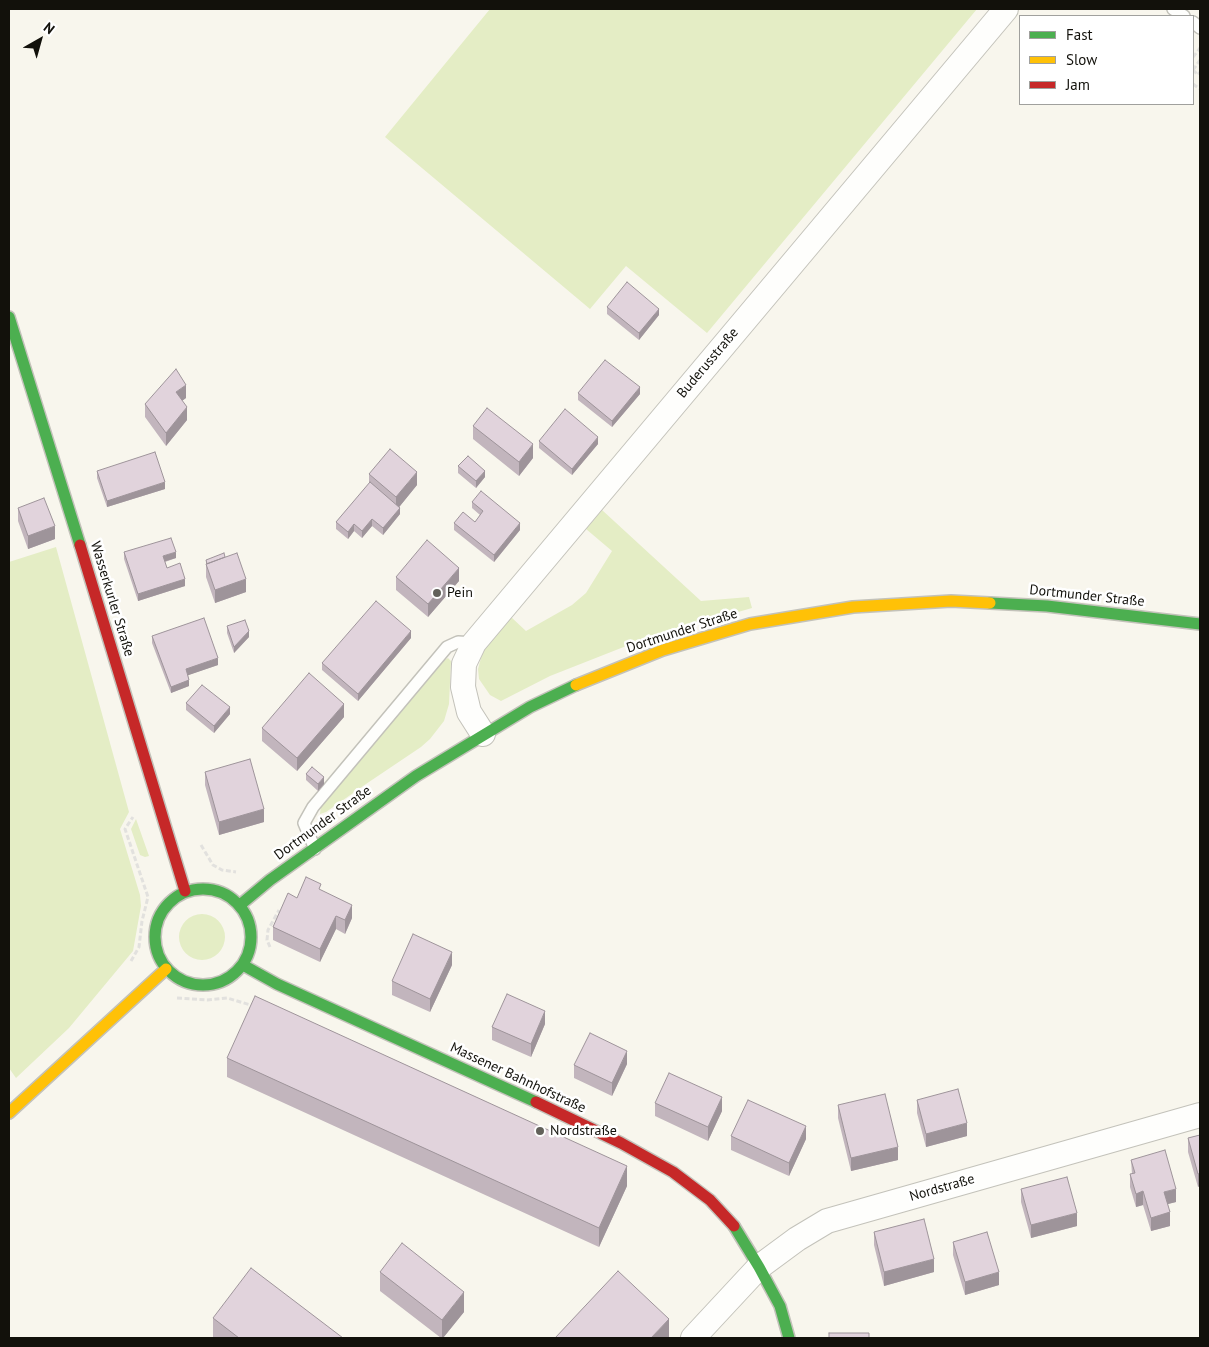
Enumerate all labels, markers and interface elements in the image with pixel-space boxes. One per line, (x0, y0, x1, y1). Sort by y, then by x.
north arrow (15, 15, 65, 65)
legend (1019, 15, 1194, 105)
text: N (40, 18, 58, 38)
text: Fast (1066, 25, 1093, 44)
text: Slow (1066, 50, 1097, 69)
text: Jam (1066, 75, 1090, 94)
street label: Buderusstraße (674, 325, 742, 401)
street label: Wasserkurler Straße (86, 539, 138, 659)
street label: Dortmunder Straße (1029, 582, 1145, 610)
place label: Pein (447, 585, 473, 601)
marker: Pein (431, 587, 443, 599)
street label: Dortmunder Straße (624, 605, 740, 657)
street label: Dortmunder Straße (271, 782, 375, 864)
street label: Massener Bahnhofstraße (447, 1039, 589, 1117)
place label: Nordstraße (550, 1123, 617, 1139)
marker: Nordstraße (534, 1125, 546, 1137)
street label: Nordstraße (908, 1171, 976, 1205)

